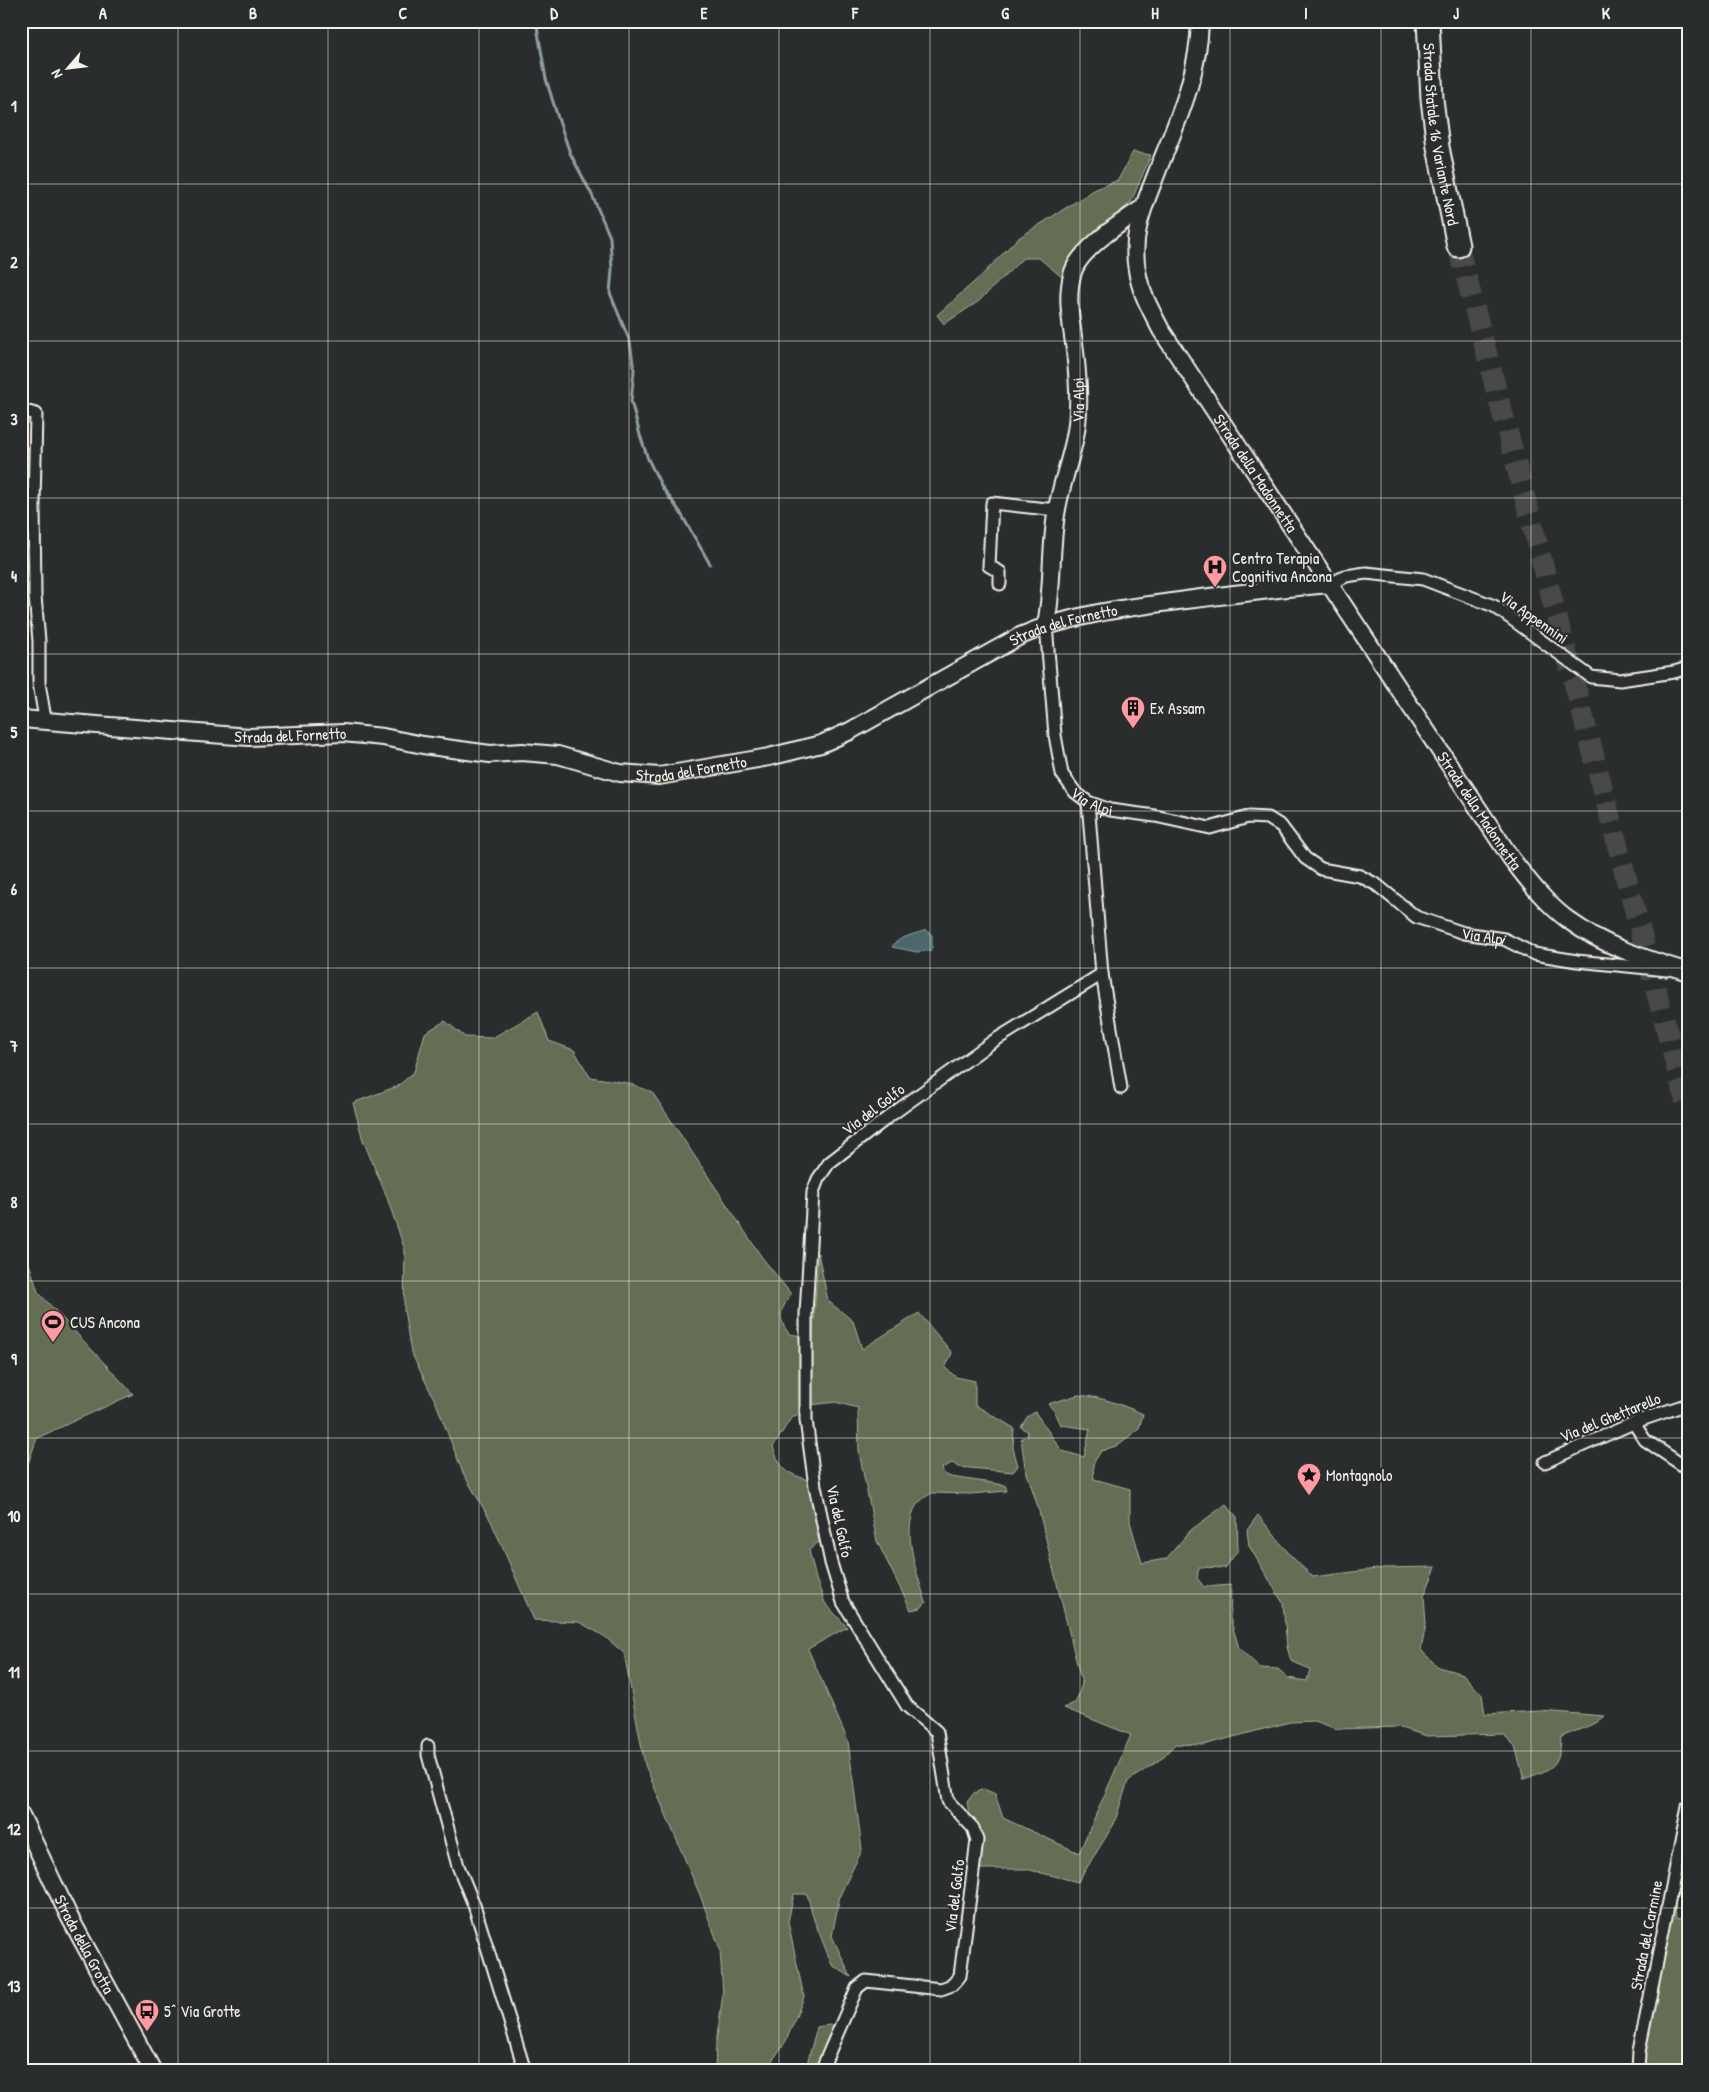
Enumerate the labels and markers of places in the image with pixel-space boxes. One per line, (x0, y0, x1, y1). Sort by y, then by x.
place label: Centro Terapia Cognitiva Ancona (1232, 547, 1332, 587)
hospital icon: Centro Terapia Cognitiva Ancona (1202, 554, 1228, 588)
building icon: Ex Assam (1120, 695, 1146, 729)
place label: Ex Assam (1150, 697, 1205, 719)
sports icon: CUS Ancona (40, 1309, 66, 1343)
place label: CUS Ancona (70, 1311, 140, 1333)
place icon: Montagnolo (1296, 1462, 1322, 1496)
place label: Montagnolo (1326, 1464, 1393, 1486)
bus stop icon: 5^ Via Grotte (134, 1998, 160, 2032)
place label: 5^ Via Grotte (164, 2000, 241, 2022)

